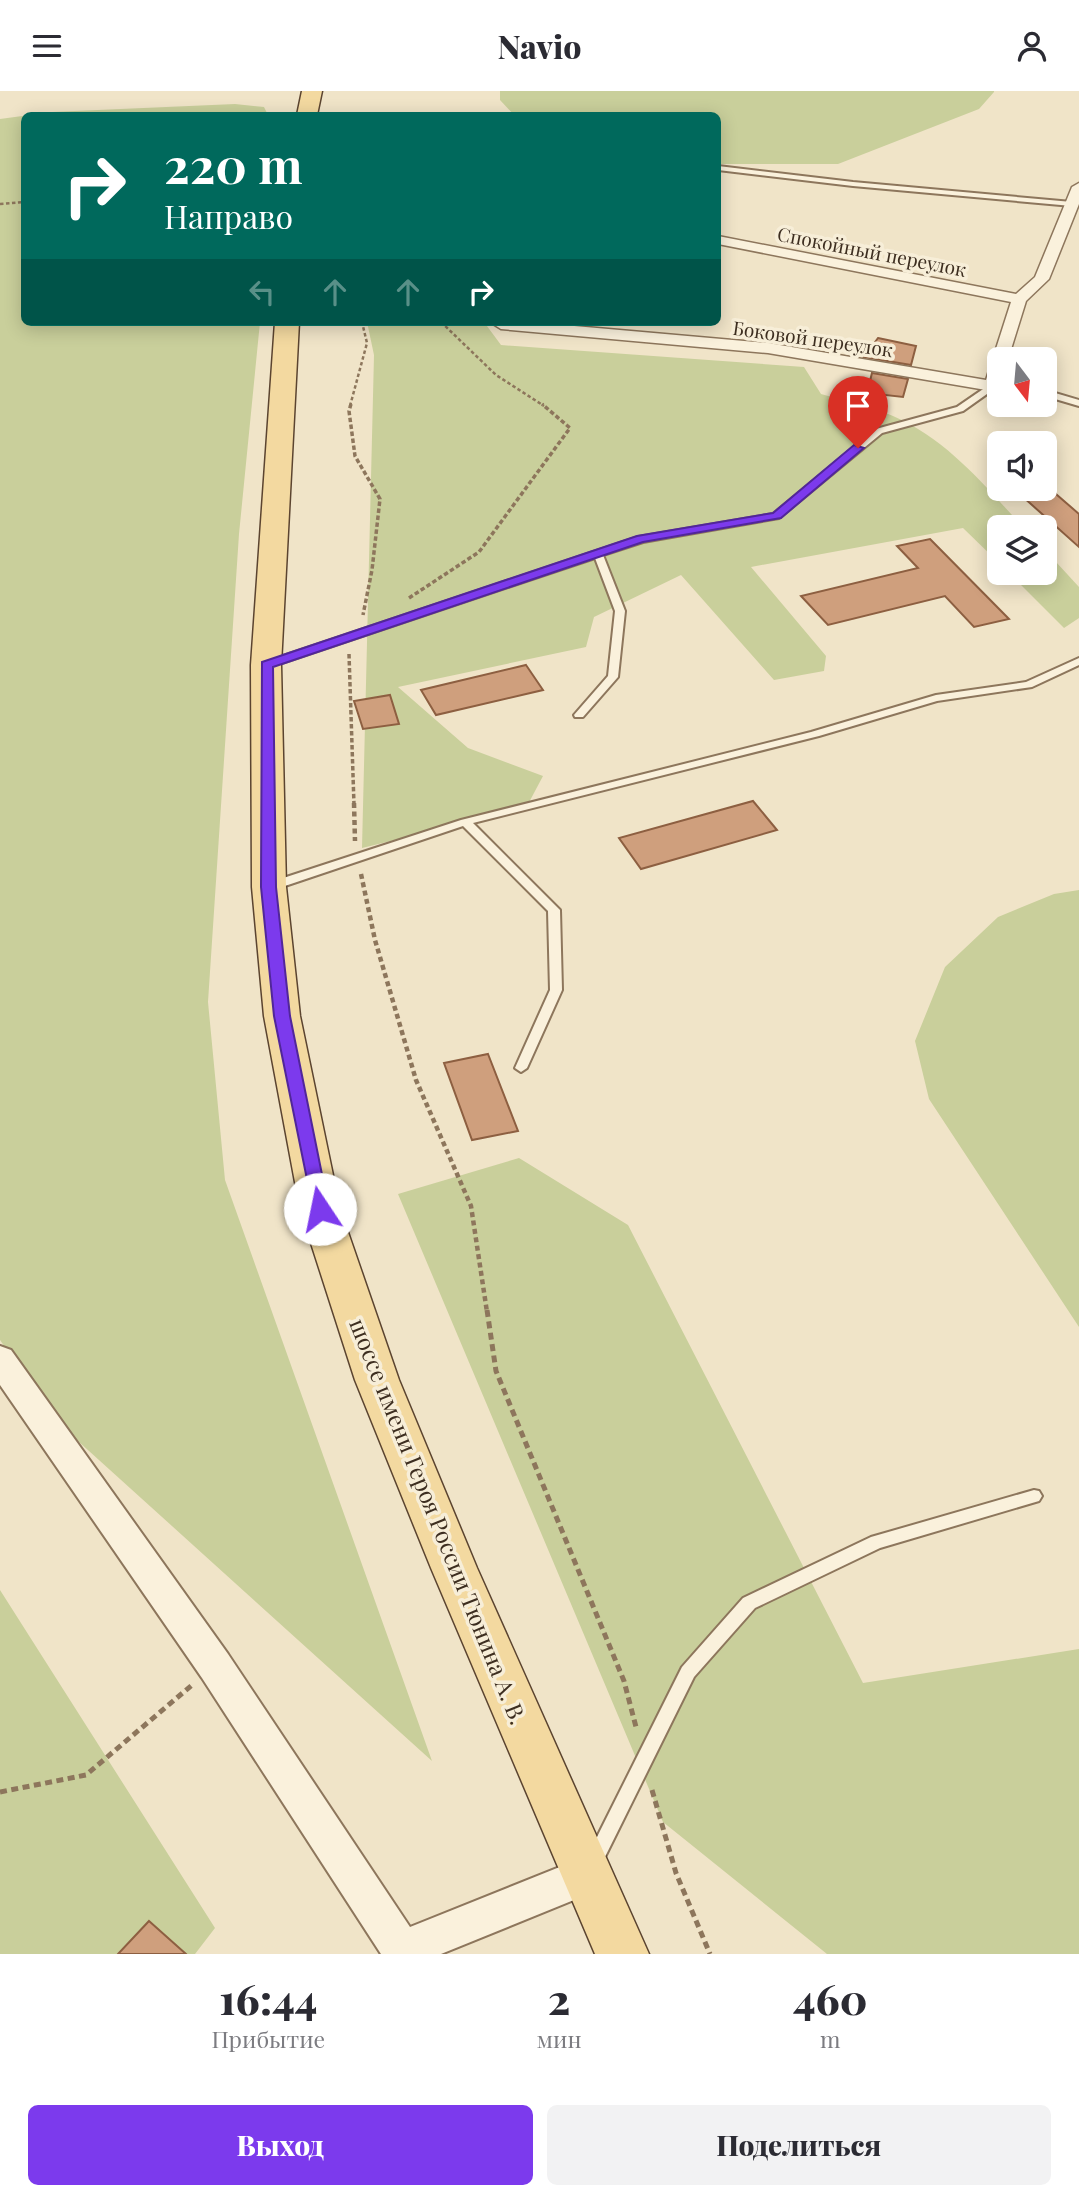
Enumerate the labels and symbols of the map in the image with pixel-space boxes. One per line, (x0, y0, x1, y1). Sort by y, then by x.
street label: Спокойный переулок (775, 220, 969, 282)
street label: Боковой переулок (731, 314, 895, 362)
north arrow (987, 347, 1057, 417)
pin (828, 376, 888, 448)
position arrow (283, 1172, 357, 1246)
street label: шоссе имени Героя России Тюнина А. В. (343, 1313, 535, 1729)

